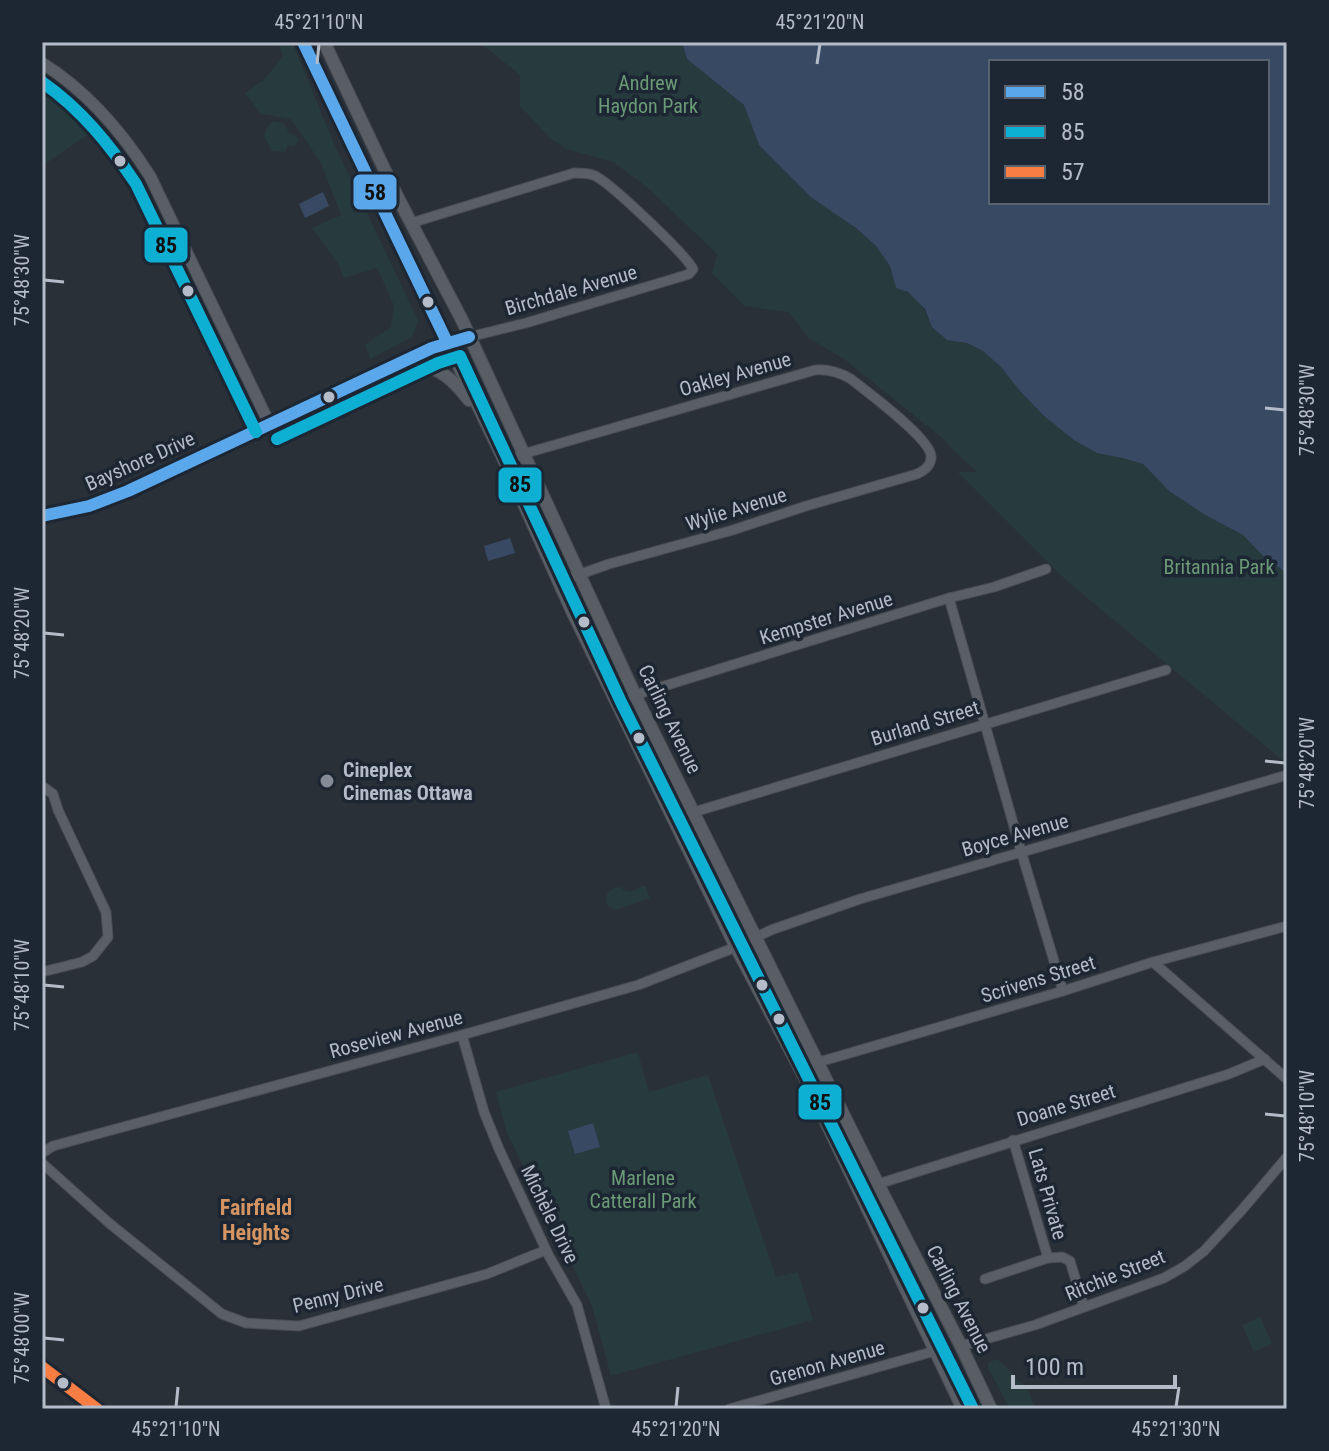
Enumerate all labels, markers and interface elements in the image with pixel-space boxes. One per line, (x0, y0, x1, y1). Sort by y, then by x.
text: 45°21'10"N (274, 10, 364, 34)
text: 45°21'20"N (775, 10, 865, 34)
legend (989, 60, 1269, 204)
park label: Andrew Haydon Park (598, 71, 698, 118)
text: 58 (1061, 78, 1085, 106)
text: 85 (1061, 118, 1085, 146)
unlabelled marker (112, 153, 128, 169)
text: 57 (1061, 158, 1085, 186)
line badge: 58 (352, 173, 398, 211)
text: 58 (364, 180, 386, 205)
line badge: 85 (143, 226, 189, 264)
text: 85 (155, 233, 177, 258)
text: 75°48'30"W (10, 234, 34, 326)
street label: Birchdale Avenue (502, 260, 640, 320)
unlabelled marker (180, 283, 196, 299)
unlabelled marker (420, 294, 436, 310)
street label: Oakley Avenue (676, 347, 794, 401)
text: 75°48'30"W (1295, 364, 1319, 456)
unlabelled marker (321, 389, 337, 405)
street label: Bayshore Drive (82, 426, 198, 496)
line badge: 85 (497, 466, 543, 504)
text: 85 (509, 472, 531, 497)
street label: Wylie Avenue (683, 482, 789, 536)
park label: Britannia Park (1164, 555, 1274, 579)
street label: Kempster Avenue (757, 586, 895, 650)
text: 75°48'20"W (10, 587, 34, 679)
unlabelled marker (576, 614, 592, 630)
street label: Carling Avenue (633, 661, 707, 777)
street label: Burland Street (868, 695, 982, 751)
text: 75°48'20"W (1295, 717, 1319, 809)
unlabelled marker (631, 730, 647, 746)
place label: Cineplex Cinemas Ottawa (343, 758, 473, 805)
marker: Cineplex Cinemas Ottawa (318, 772, 336, 790)
street label: Boyce Avenue (959, 808, 1071, 862)
text: 75°48'10"W (10, 939, 34, 1031)
street label: Scrivens Street (978, 950, 1098, 1008)
unlabelled marker (754, 977, 770, 993)
street label: Roseview Avenue (327, 1005, 465, 1063)
unlabelled marker (771, 1011, 787, 1027)
text: 75°48'10"W (1295, 1070, 1319, 1162)
street label: Doane Street (1014, 1079, 1118, 1131)
line badge: 85 (797, 1083, 843, 1121)
text: 85 (809, 1090, 831, 1115)
street label: Lats Private (1024, 1146, 1072, 1242)
street label: Michèle Drive (516, 1161, 584, 1267)
park label: Marlene Catterall Park (590, 1166, 696, 1213)
district label: Fairfield Heights (220, 1195, 292, 1245)
street label: Carling Avenue (922, 1241, 996, 1357)
street label: Ritchie Street (1062, 1244, 1168, 1306)
street label: Penny Drive (290, 1272, 386, 1318)
text: 75°48'00"W (10, 1292, 34, 1384)
unlabelled marker (915, 1300, 931, 1316)
street label: Grenon Avenue (767, 1335, 887, 1391)
scale bar (1013, 1339, 1175, 1389)
text: 100 m (1025, 1353, 1084, 1381)
unlabelled marker (55, 1375, 71, 1391)
text: 45°21'10"N (131, 1417, 221, 1441)
text: 45°21'20"N (631, 1417, 721, 1441)
text: 45°21'30"N (1131, 1417, 1221, 1441)

